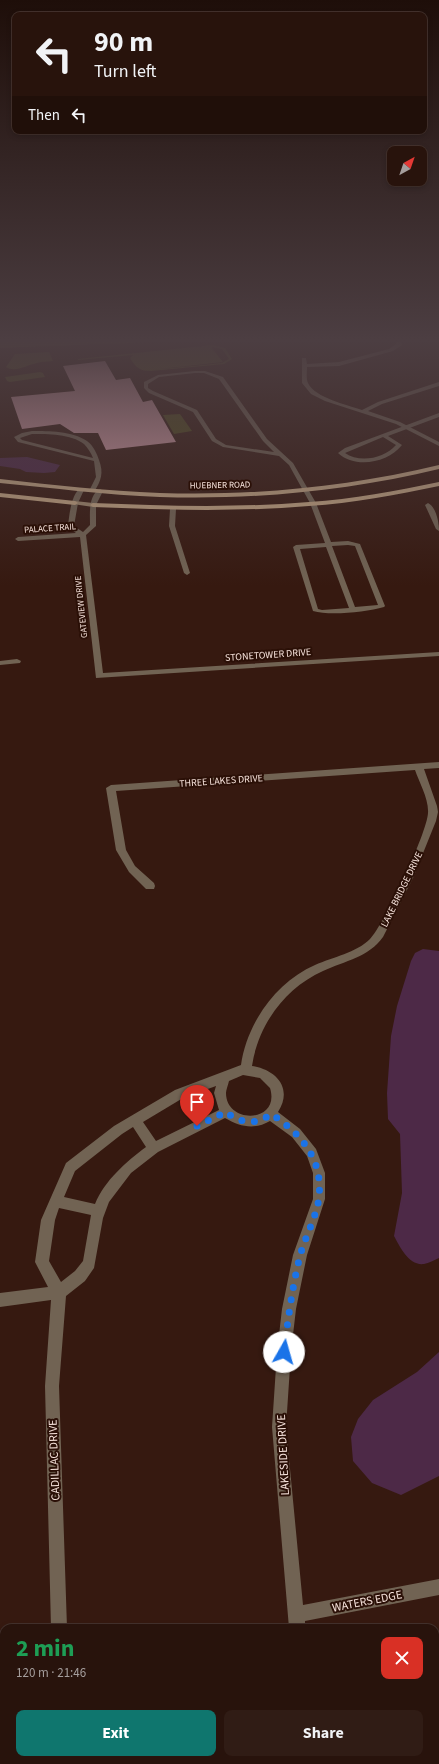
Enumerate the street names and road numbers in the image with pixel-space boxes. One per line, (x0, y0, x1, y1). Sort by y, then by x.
street label: HUEBNER ROAD (190, 478, 251, 493)
street label: PALACE TRAIL (24, 520, 77, 537)
street label: GATEVIEW DRIVE (72, 575, 91, 639)
street label: STONETOWER DRIVE (225, 645, 311, 665)
street label: THREE LAKES DRIVE (179, 771, 263, 791)
street label: LAKE BRIDGE DRIVE (378, 849, 426, 929)
street label: LAKESIDE DRIVE (273, 1414, 294, 1496)
street label: CADILLAC DRIVE (45, 1419, 64, 1501)
street label: WATERS EDGE (331, 1586, 404, 1617)

